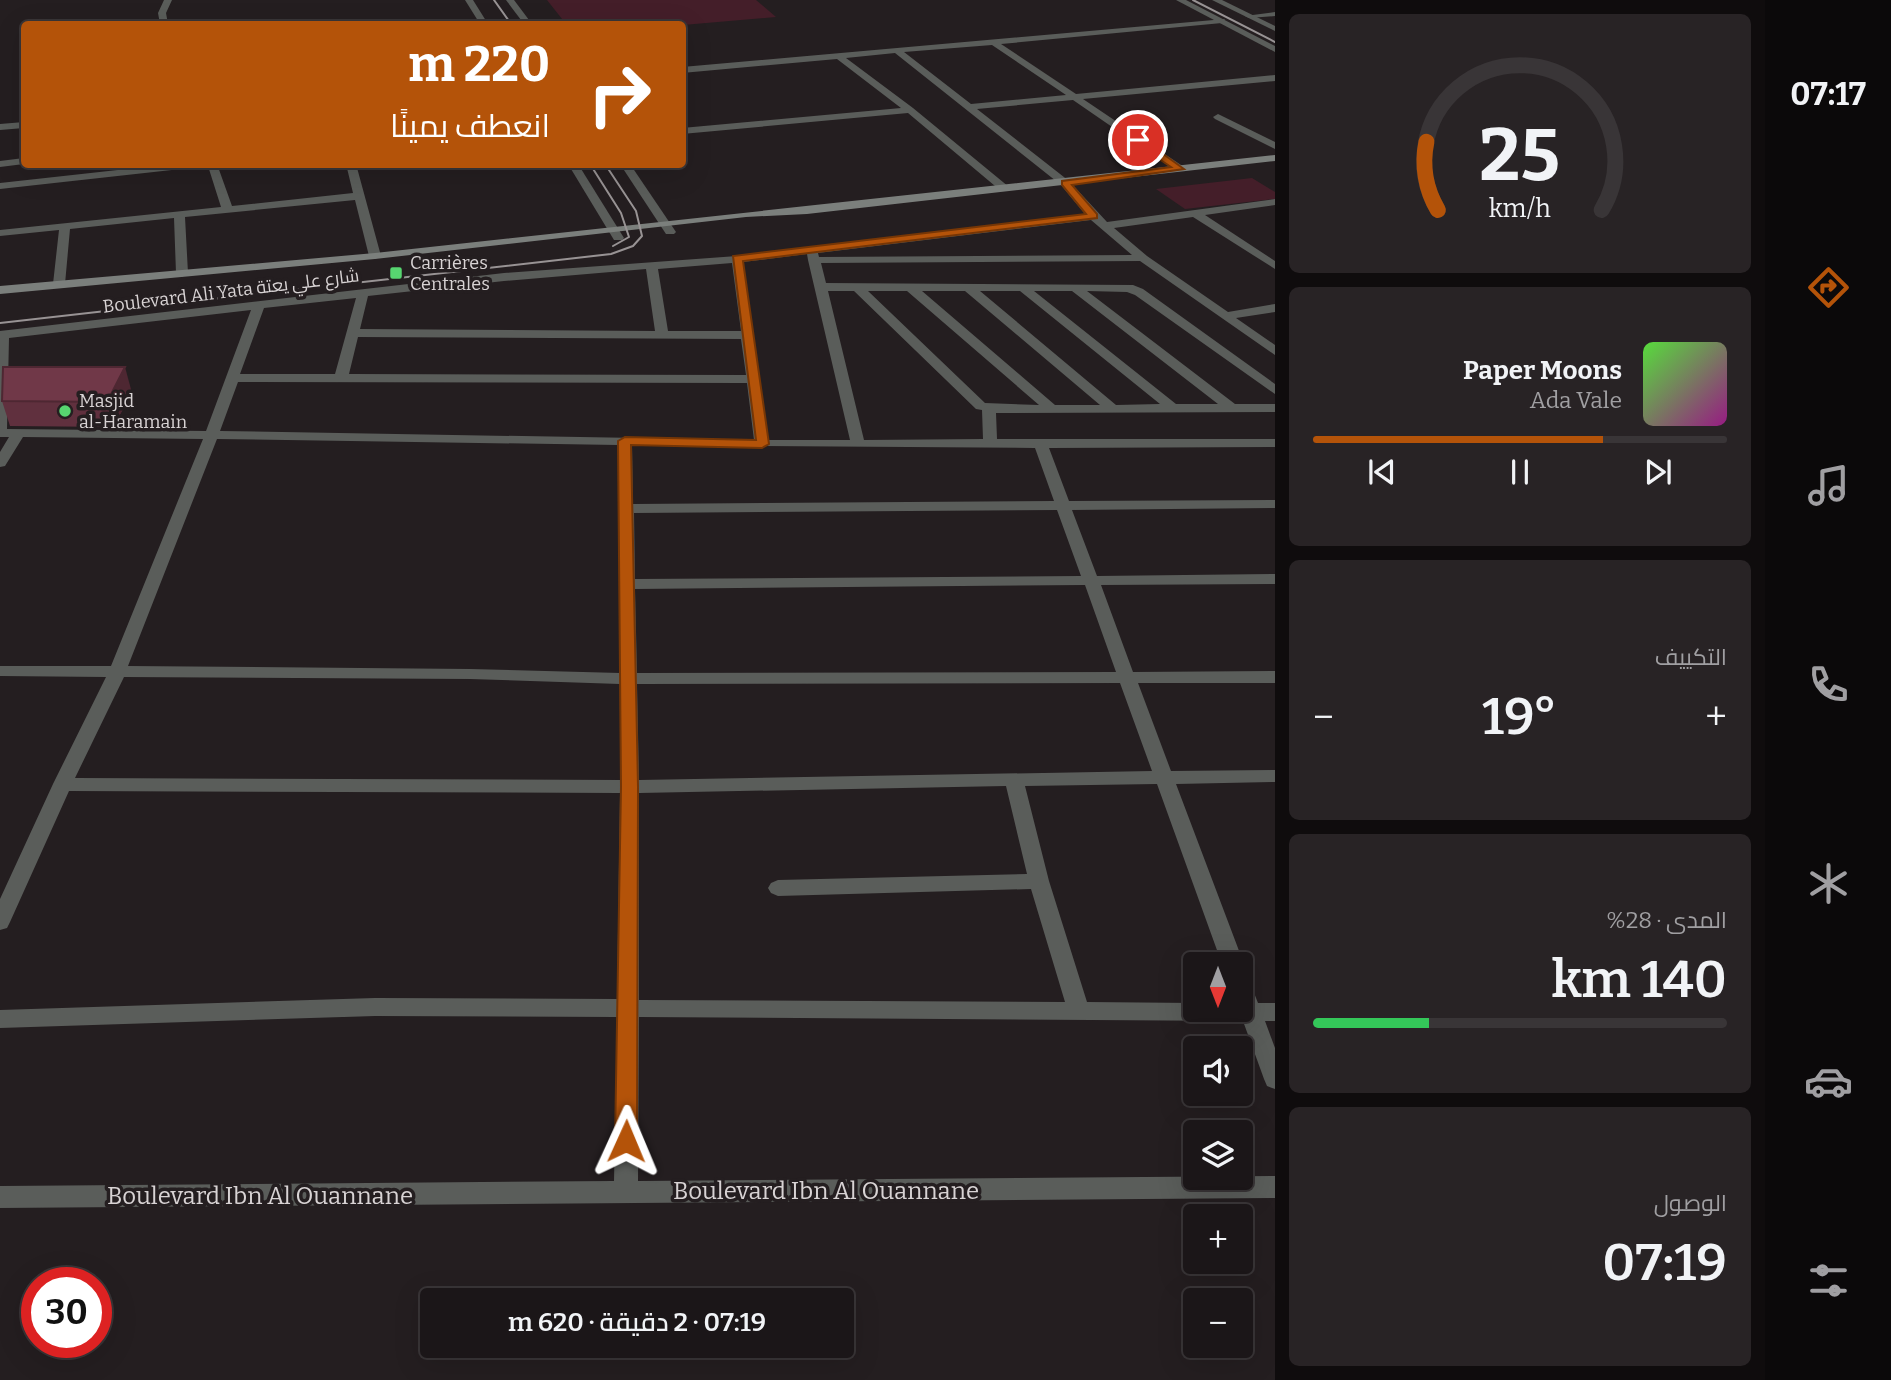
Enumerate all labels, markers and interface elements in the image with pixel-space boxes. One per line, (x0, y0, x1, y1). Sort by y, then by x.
text: 220 m (408, 35, 550, 94)
icon: right (574, 49, 665, 140)
text: 07:17 (1790, 75, 1866, 113)
text: انعطف يمينًا (390, 107, 550, 145)
pin (1108, 110, 1168, 170)
text: 25 (1480, 112, 1560, 199)
icon: arrive (1119, 121, 1157, 159)
text: km/h (1489, 193, 1551, 223)
place label: Carrières Centrales (410, 252, 490, 295)
icon: directions (1804, 263, 1853, 312)
street label: Boulevard Ali Yata شارع علي يعتة (102, 264, 361, 321)
marker: Carrières Centrales (388, 265, 404, 281)
text: Paper Moons (1463, 355, 1622, 386)
text: Ada Vale (1530, 386, 1622, 414)
place label: Masjid al-Haramain (79, 390, 188, 433)
marker: Masjid al-Haramain (57, 403, 73, 419)
icon: previous (1363, 453, 1401, 491)
icon: pause (1501, 453, 1539, 491)
icon: next (1639, 453, 1677, 491)
icon: music (1804, 461, 1853, 510)
text: التكييف (1655, 643, 1727, 671)
icon: phone (1804, 660, 1853, 709)
text: 19° (1482, 685, 1557, 748)
text: − (1313, 694, 1334, 740)
text: + (1705, 694, 1727, 740)
icon: climate (1804, 859, 1853, 908)
text: المدى · 28% (1606, 906, 1727, 934)
text: 140 km (1552, 948, 1727, 1011)
north arrow (1183, 952, 1253, 1022)
map controls (1183, 952, 1253, 1358)
button: sound (1183, 1036, 1253, 1106)
icon: car (1804, 1057, 1853, 1106)
position arrow (589, 1104, 663, 1178)
button: layers (1183, 1120, 1253, 1190)
street label: Boulevard Ibn Al Ouannane (673, 1177, 979, 1205)
street label: Boulevard Ibn Al Ouannane (107, 1182, 413, 1210)
text: الوصول (1654, 1189, 1727, 1217)
button: + (1183, 1204, 1253, 1274)
text: 07:19 (1602, 1231, 1727, 1294)
icon: filters (1804, 1256, 1853, 1305)
speed limit sign: 30 (21, 1267, 112, 1358)
button: − (1183, 1288, 1253, 1358)
text: 07:19 · 2 دقيقة · 620 m (508, 1307, 766, 1338)

